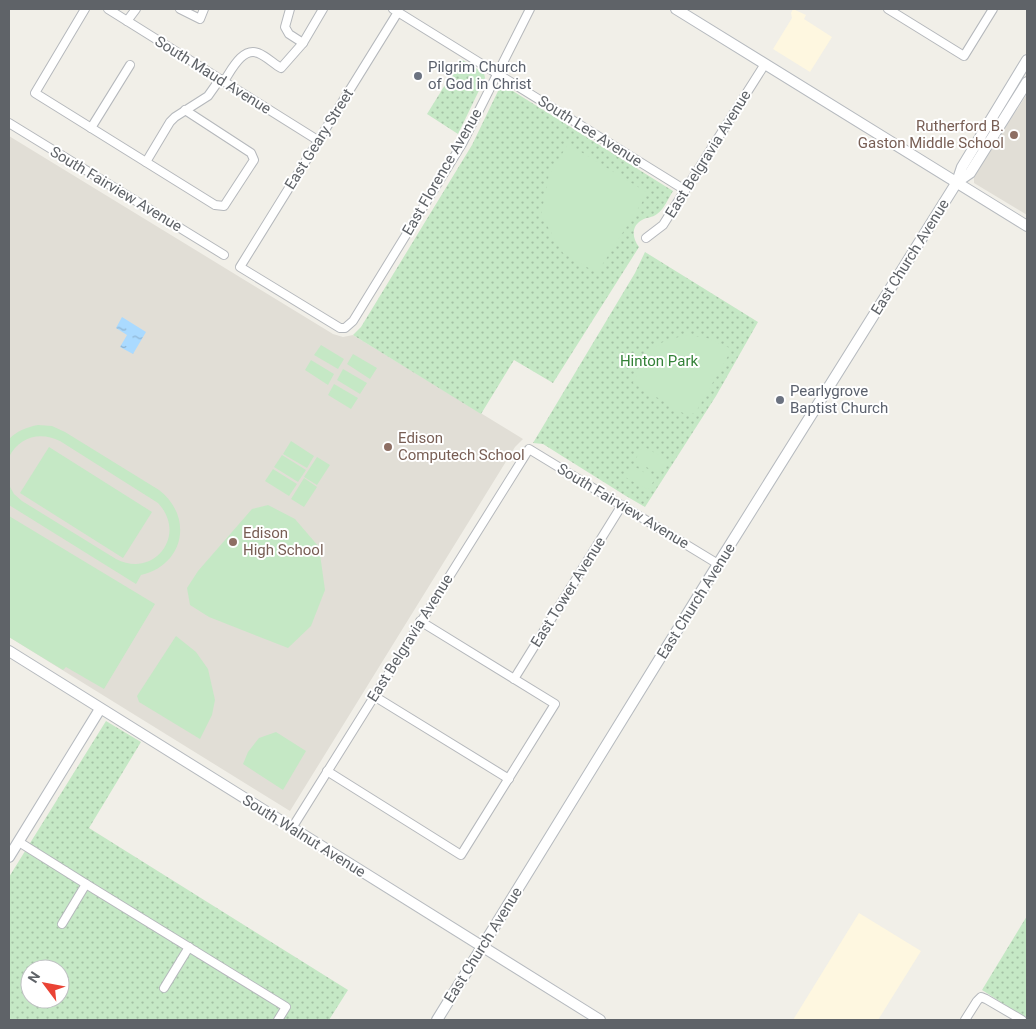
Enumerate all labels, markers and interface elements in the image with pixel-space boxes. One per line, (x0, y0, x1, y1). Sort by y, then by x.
street label: South Maud Avenue (152, 32, 274, 118)
place label: Pilgrim Church of God in Christ (428, 58, 532, 93)
marker: Pilgrim Church of God in Christ (412, 70, 424, 82)
street label: East Geary Street (281, 85, 357, 193)
street label: East Belgravia Avenue (661, 87, 755, 221)
street label: South Lee Avenue (535, 92, 645, 170)
street label: East Florence Avenue (398, 105, 486, 239)
place label: Rutherford B. Gaston Middle School (858, 117, 1004, 152)
marker: Rutherford B. Gaston Middle School (1008, 129, 1020, 141)
street label: South Fairview Avenue (47, 143, 185, 236)
street label: East Church Avenue (867, 196, 953, 318)
park label: Hinton Park (620, 352, 698, 370)
place label: Pearlygrove Baptist Church (790, 382, 888, 417)
marker: Pearlygrove Baptist Church (774, 394, 786, 406)
place label: Edison Computech School (398, 429, 525, 464)
marker: Edison Computech School (382, 441, 394, 453)
street label: South Fairview Avenue (554, 460, 692, 553)
place label: Edison High School (243, 524, 324, 559)
street label: East Tower Avenue (527, 534, 609, 650)
marker: Edison High School (227, 536, 239, 548)
street label: East Church Avenue (653, 540, 739, 662)
street label: East Belgravia Avenue (363, 571, 457, 705)
street label: South Walnut Avenue (239, 791, 369, 881)
street label: East Church Avenue (440, 884, 526, 1006)
north arrow (20, 959, 70, 1009)
text: N (25, 969, 43, 986)

